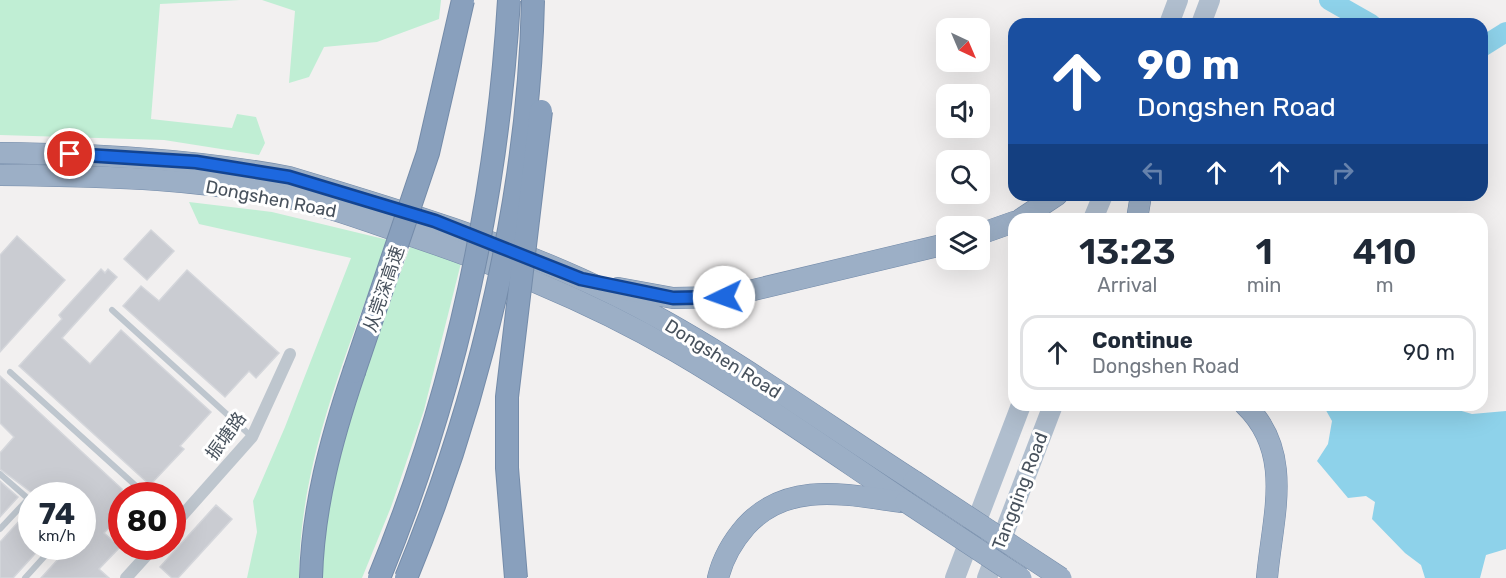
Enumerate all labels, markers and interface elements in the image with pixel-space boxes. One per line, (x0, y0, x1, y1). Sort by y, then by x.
north arrow (936, 18, 990, 72)
map controls (936, 18, 990, 270)
text: 90 m (1137, 40, 1240, 90)
icon: ahead (1038, 42, 1116, 120)
button: sound (936, 84, 990, 138)
text: Dongshen Road (1137, 91, 1336, 123)
pin (44, 128, 95, 179)
icon: arrive (53, 137, 86, 170)
button: search (936, 150, 990, 204)
icon: left (1137, 156, 1170, 189)
icon: ahead (1200, 156, 1233, 189)
icon: ahead (1263, 156, 1296, 189)
icon: right (1326, 156, 1359, 189)
street label: Dongshen Road (204, 176, 338, 222)
button: layers (936, 216, 990, 270)
text: 13:23 (1079, 230, 1176, 273)
text: 1 (1255, 230, 1273, 273)
text: 410 (1352, 230, 1417, 273)
street label: 从莞深高速 (359, 243, 409, 335)
position arrow (692, 265, 756, 329)
text: Arrival (1097, 273, 1157, 297)
text: min (1247, 273, 1281, 297)
text: m (1376, 273, 1394, 297)
street label: Dongshen Road (661, 315, 785, 403)
text: Continue (1092, 327, 1193, 354)
icon: ahead (1041, 336, 1074, 369)
text: 90 m (1403, 339, 1455, 366)
text: Dongshen Road (1092, 354, 1239, 378)
street label: 振塘路 (201, 408, 251, 464)
street label: Tangqing Road (987, 429, 1053, 553)
speed limit sign: 80 (108, 482, 186, 560)
text: 74 (39, 496, 75, 532)
text: km/h (38, 527, 76, 545)

